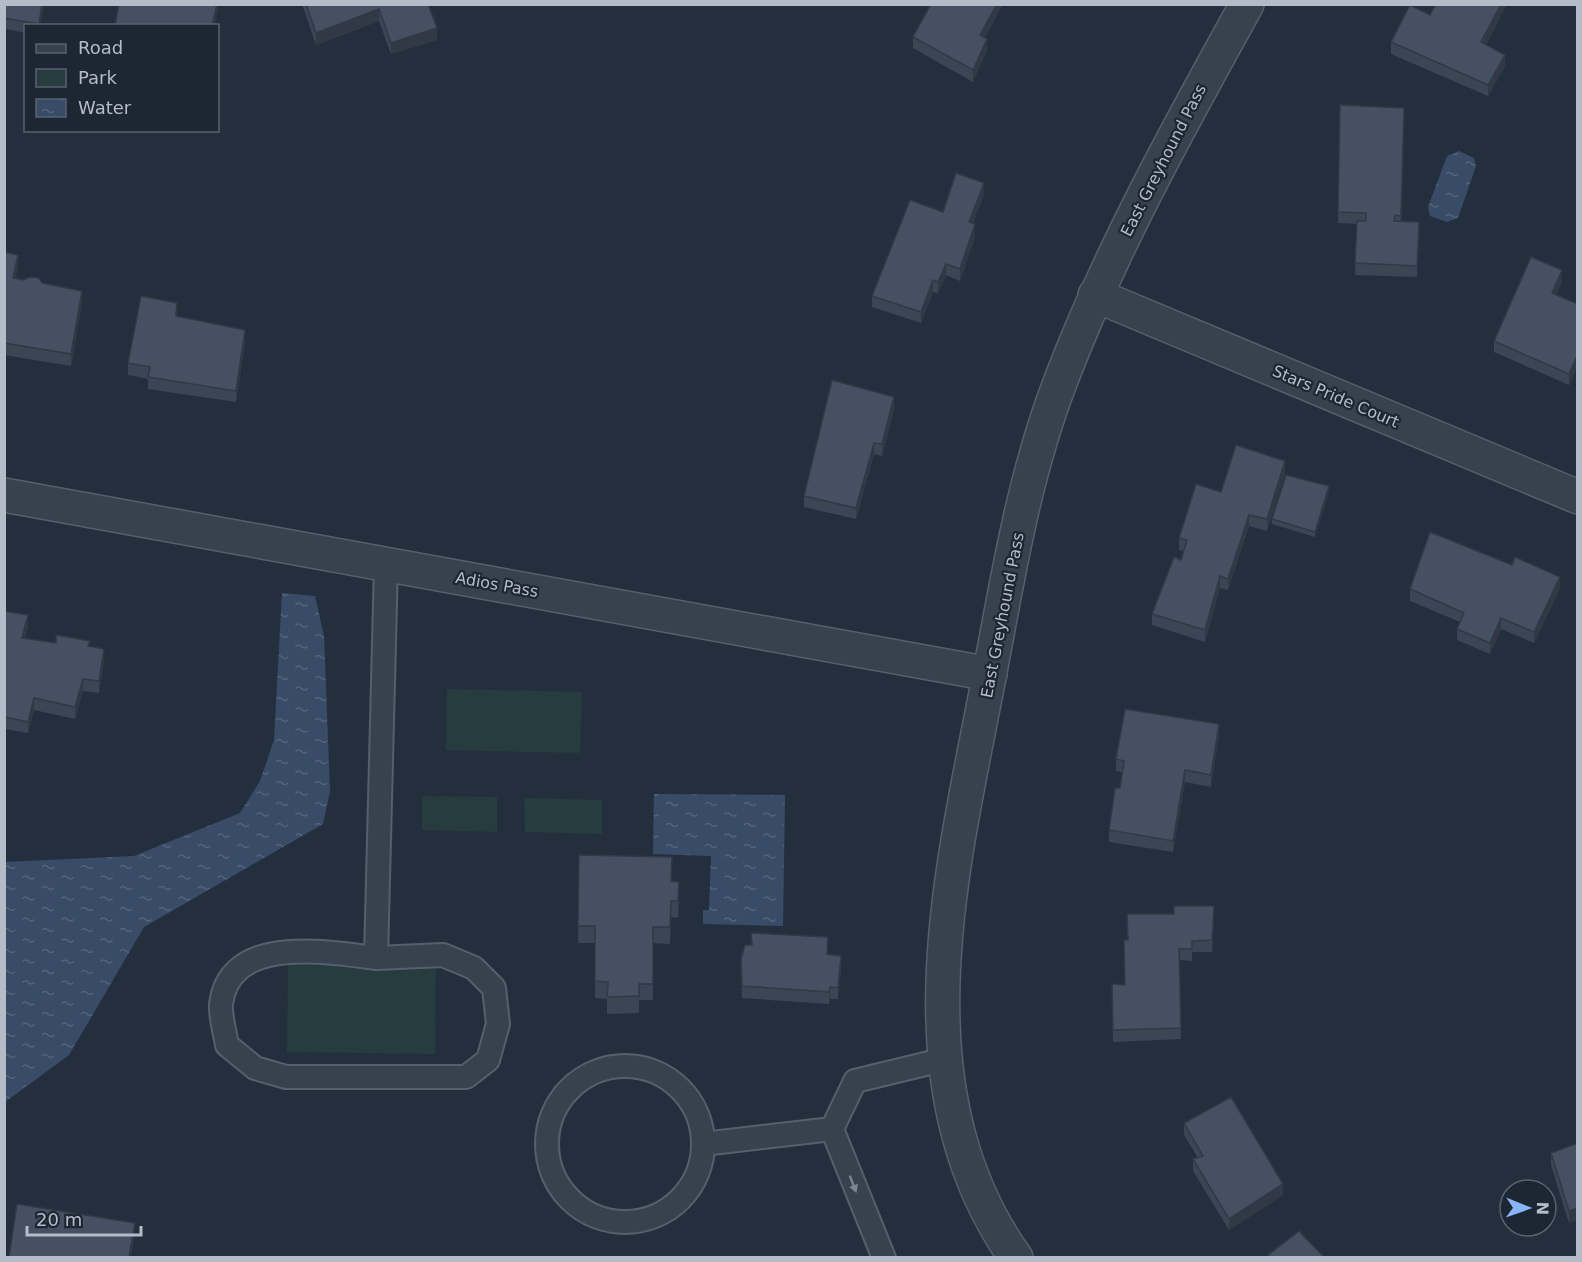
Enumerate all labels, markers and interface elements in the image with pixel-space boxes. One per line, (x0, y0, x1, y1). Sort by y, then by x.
legend (24, 24, 219, 132)
text: Road (78, 37, 123, 58)
text: Park (78, 67, 117, 88)
street label: East Greyhound Pass (1117, 81, 1210, 240)
text: Water (78, 97, 132, 118)
street label: Stars Pride Court (1270, 361, 1402, 432)
street label: East Greyhound Pass (977, 531, 1028, 700)
street label: Adios Pass (454, 568, 540, 601)
one-way arrow (849, 1175, 859, 1193)
north arrow (1498, 1178, 1558, 1238)
scale bar (27, 1199, 141, 1237)
text: N (1533, 1201, 1552, 1215)
text: 20 m (36, 1209, 82, 1230)

